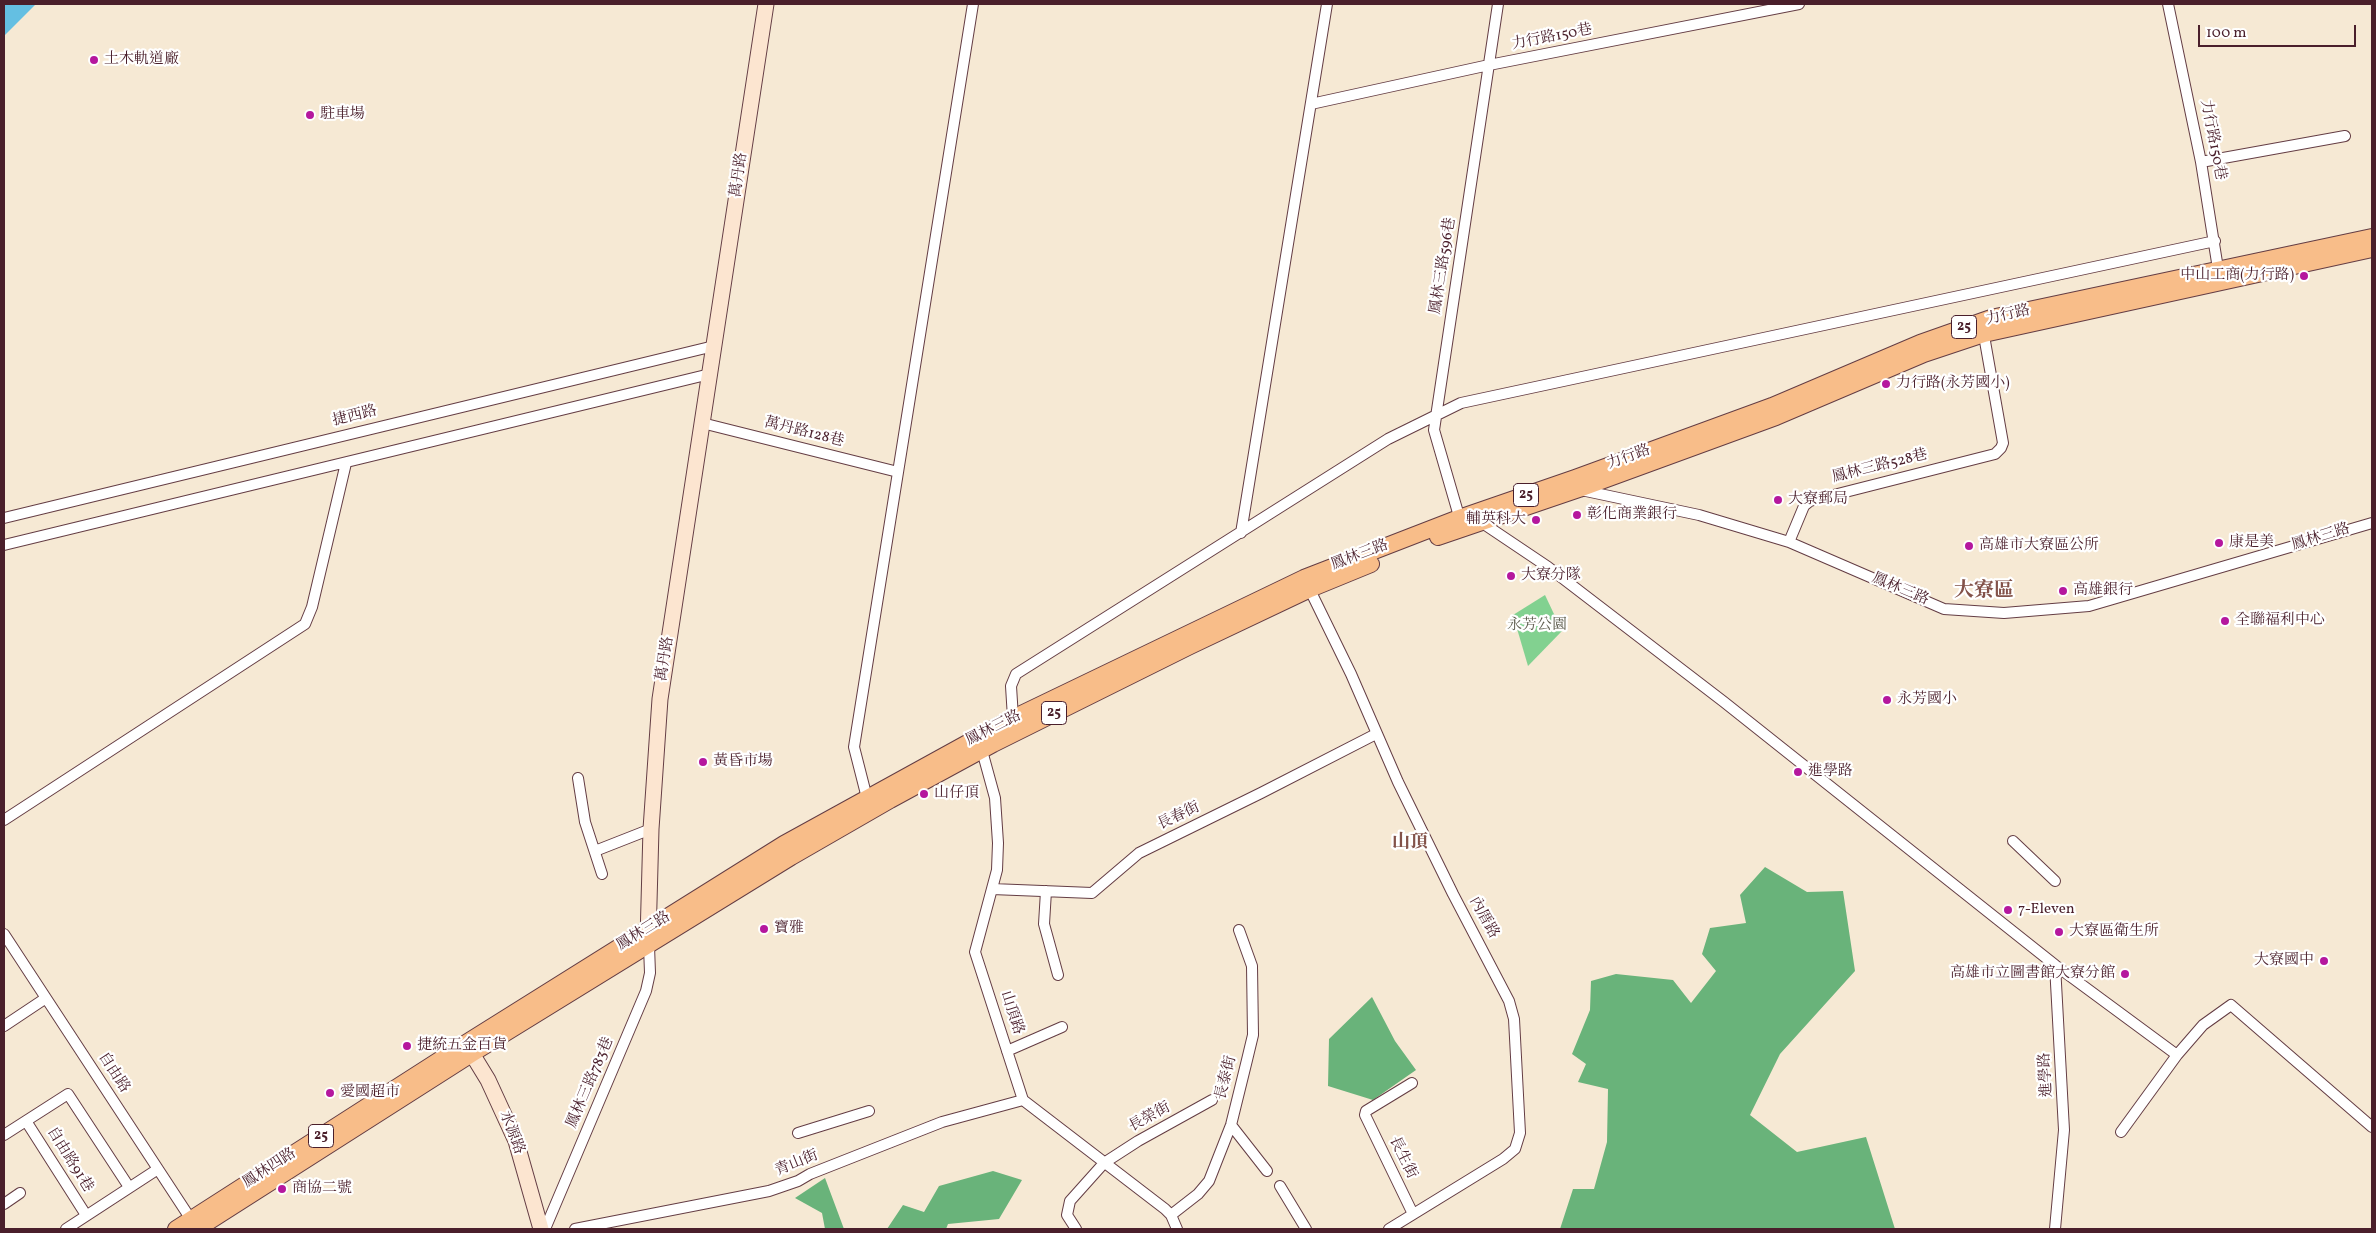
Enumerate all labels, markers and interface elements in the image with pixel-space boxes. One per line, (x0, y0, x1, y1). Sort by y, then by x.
scale bar (2201, 15, 2358, 47)
street label: 力行路150巷 (1510, 21, 1594, 55)
text: 100 m (2206, 23, 2246, 44)
place label: 土木軌道廠 (104, 51, 179, 69)
marker: 土木軌道廠 (88, 54, 100, 66)
street label: 力行路150巷 (2195, 98, 2229, 182)
place label: 駐車場 (320, 106, 365, 124)
marker: 駐車場 (304, 109, 316, 121)
street label: 萬丹路 (728, 151, 752, 199)
street label: 鳳林三路596巷 (1427, 216, 1461, 316)
place label: 中山工商(力行路) (2180, 267, 2294, 285)
marker: 中山工商(力行路) (2298, 270, 2310, 282)
street label: 力行路 (1984, 302, 2032, 330)
road number: 25 (1952, 316, 1976, 338)
place label: 力行路(永芳國小) (1896, 375, 2010, 393)
marker: 力行路(永芳國小) (1880, 378, 1892, 390)
street label: 捷西路 (331, 403, 379, 431)
street label: 萬丹路128巷 (762, 414, 846, 452)
street label: 力行路 (1605, 442, 1653, 474)
street label: 鳳林三路528巷 (1830, 446, 1930, 488)
road number: 25 (1514, 484, 1538, 506)
place label: 大寮郵局 (1788, 491, 1848, 509)
marker: 大寮郵局 (1772, 494, 1784, 506)
place label: 彰化商業銀行 (1587, 506, 1677, 524)
marker: 彰化商業銀行 (1571, 509, 1583, 521)
place label: 輔英科大 (1466, 511, 1526, 529)
marker: 輔英科大 (1530, 514, 1542, 526)
street label: 鳳林三路 (2290, 521, 2352, 555)
place label: 康是美 (2229, 534, 2274, 552)
street label: 鳳林三路 (1329, 537, 1391, 575)
place label: 高雄市大寮區公所 (1979, 537, 2099, 555)
marker: 康是美 (2213, 537, 2225, 549)
marker: 高雄市大寮區公所 (1963, 540, 1975, 552)
place label: 大寮分隊 (1521, 567, 1581, 585)
marker: 大寮分隊 (1505, 570, 1517, 582)
street label: 鳳林三路 (1869, 570, 1931, 610)
district label: 大寮區 (1954, 580, 2014, 604)
place label: 高雄銀行 (2073, 582, 2133, 600)
marker: 高雄銀行 (2057, 585, 2069, 597)
place label: 全聯福利中心 (2235, 612, 2325, 630)
marker: 全聯福利中心 (2219, 615, 2231, 627)
park label: 永芳公園 (1507, 617, 1567, 635)
street label: 萬丹路 (654, 635, 678, 683)
place label: 永芳國小 (1897, 691, 1957, 709)
marker: 永芳國小 (1881, 694, 1893, 706)
road number: 25 (1042, 701, 1066, 724)
street label: 鳳林三路 (963, 707, 1025, 751)
place label: 黃昏市場 (713, 753, 773, 771)
marker: 黃昏市場 (697, 756, 709, 768)
place label: 進學路 (1808, 763, 1853, 781)
marker: 進學路 (1792, 766, 1804, 778)
place label: 山仔頂 (934, 785, 979, 803)
marker: 山仔頂 (918, 788, 930, 800)
street label: 長春街 (1155, 799, 1203, 835)
district label: 山頂 (1392, 833, 1428, 855)
street label: 內厝路 (1464, 894, 1502, 942)
place label: 7-Eleven (2018, 901, 2075, 919)
marker: 7-Eleven (2002, 904, 2014, 916)
street label: 鳳林三路 (614, 908, 674, 956)
place label: 寶雅 (774, 920, 804, 938)
marker: 寶雅 (758, 923, 770, 935)
place label: 大寮區衛生所 (2069, 923, 2159, 941)
marker: 大寮區衛生所 (2053, 926, 2065, 938)
place label: 大寮國中 (2254, 952, 2314, 970)
marker: 大寮國中 (2318, 955, 2330, 967)
place label: 高雄市立圖書館大寮分館 (1950, 965, 2115, 983)
marker: 高雄市立圖書館大寮分館 (2119, 968, 2131, 980)
street label: 山頂路 (995, 989, 1027, 1037)
street label: 鳳林三路783巷 (564, 1035, 618, 1131)
place label: 捷統五金百貨 (417, 1037, 507, 1055)
marker: 捷統五金百貨 (401, 1040, 413, 1052)
street label: 自由路 (93, 1049, 133, 1097)
street label: 進學路 (2037, 1052, 2057, 1098)
street label: 長泰街 (1213, 1054, 1241, 1102)
place label: 愛國超市 (340, 1084, 400, 1102)
marker: 愛國超市 (324, 1087, 336, 1099)
street label: 長榮街 (1126, 1099, 1174, 1137)
street label: 水源路 (495, 1109, 527, 1157)
street label: 自由路91巷 (42, 1124, 96, 1196)
road number: 25 (308, 1124, 334, 1148)
street label: 長生街 (1384, 1134, 1420, 1182)
street label: 鳳林四路 (240, 1145, 300, 1193)
street label: 青山街 (773, 1147, 821, 1181)
place label: 商協二號 (292, 1180, 352, 1198)
marker: 商協二號 (276, 1183, 288, 1195)

